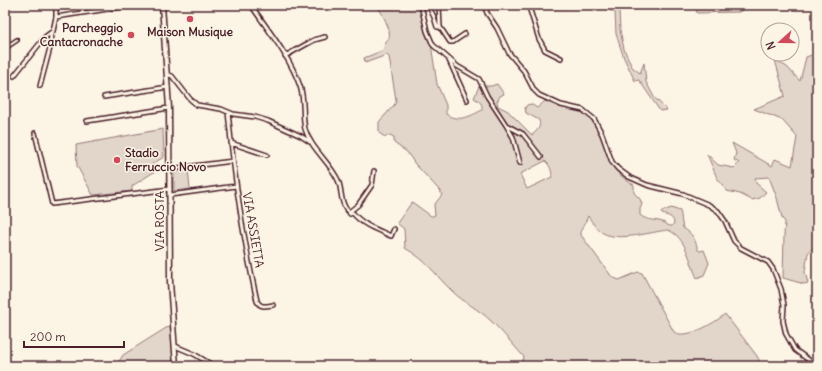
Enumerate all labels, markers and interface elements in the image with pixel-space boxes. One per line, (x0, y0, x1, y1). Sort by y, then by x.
marker: Maison Musique (185, 14, 195, 24)
place label: Parcheggio Cantacronache (40, 20, 124, 49)
north arrow (760, 22, 800, 62)
place label: Maison Musique (147, 24, 234, 40)
marker: Parcheggio Cantacronache (126, 30, 136, 40)
text: N (763, 40, 779, 52)
place label: Stadio Ferruccio Novo (125, 145, 206, 174)
marker: Stadio Ferruccio Novo (112, 155, 122, 165)
street label: VIA ROSTA (152, 191, 167, 251)
street label: VIA ASSIETTA (239, 191, 268, 269)
scale bar (24, 323, 124, 349)
text: 200 m (30, 329, 66, 344)

